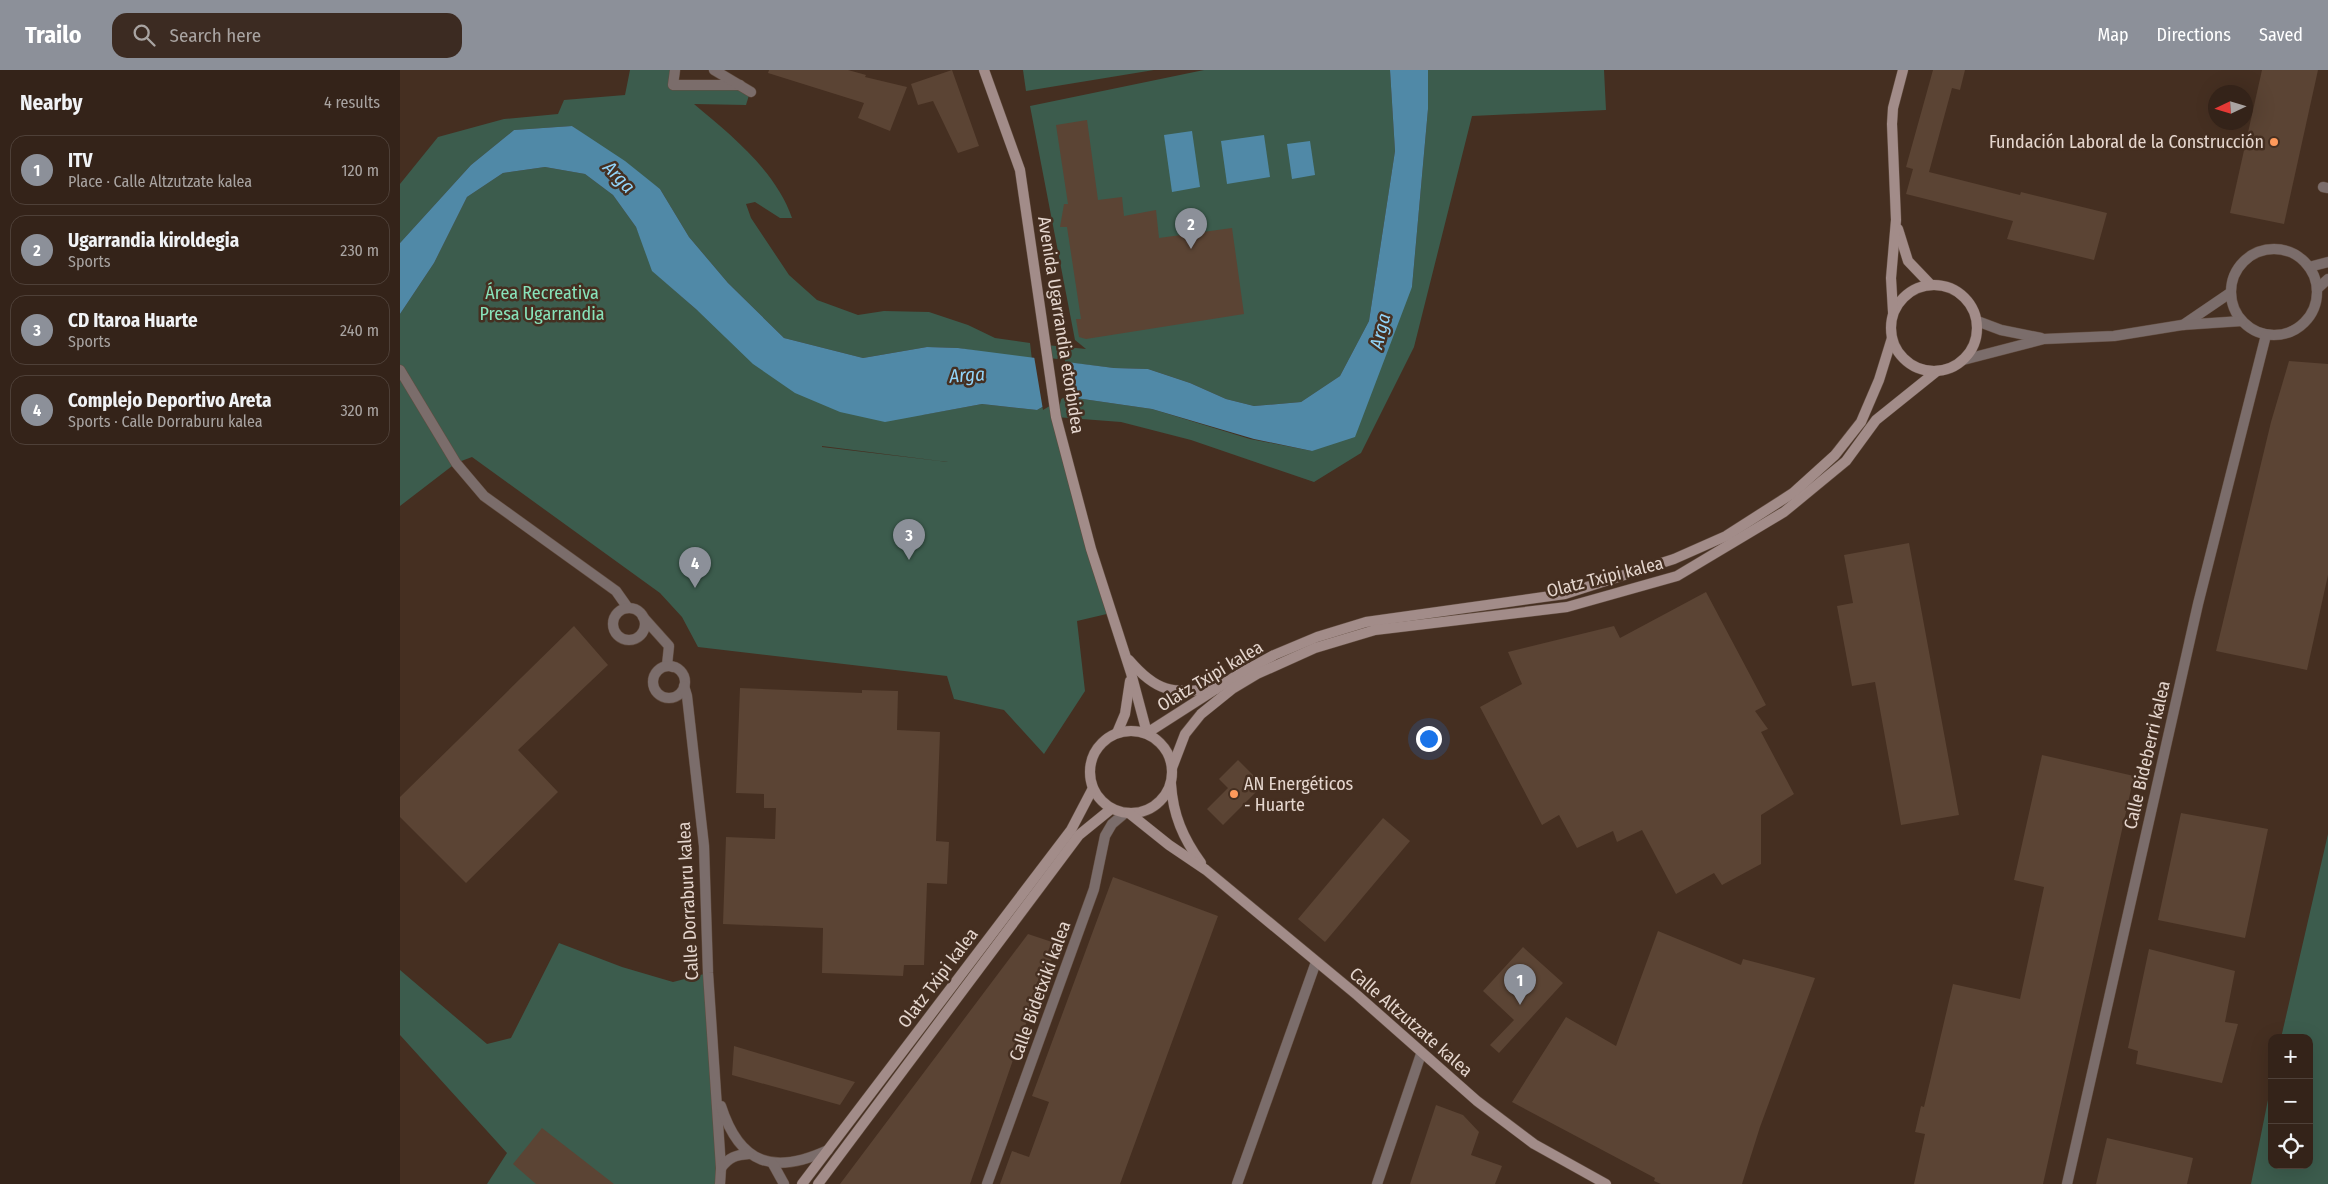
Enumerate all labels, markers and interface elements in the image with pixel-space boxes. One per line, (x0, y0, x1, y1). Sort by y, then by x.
search box (112, 13, 462, 58)
text: Trailo (25, 21, 82, 49)
icon: search (130, 21, 158, 49)
text: Search here (170, 24, 261, 47)
text: Map (2097, 24, 2129, 46)
text: Directions (2157, 24, 2231, 46)
text: Saved (2259, 24, 2303, 46)
north arrow (2208, 85, 2253, 130)
text: Nearby (20, 90, 82, 116)
text: 4 results (324, 93, 380, 112)
place label: Fundación Laboral de la Construcción (1989, 131, 2264, 153)
marker: Fundación Laboral de la Construcción (2268, 136, 2280, 148)
text: ITV (68, 149, 92, 172)
water label: Arga (598, 155, 640, 198)
text: 1 (34, 161, 40, 180)
text: 120 m (341, 161, 379, 180)
text: Place · Calle Altzutzate kalea (68, 172, 252, 191)
pin: 2 (1175, 208, 1207, 249)
street label: Avenida Ugarrandia etorbidea (1033, 215, 1089, 435)
text: Ugarrandia kiroldegia (68, 229, 239, 252)
text: 2 (33, 241, 41, 260)
text: 230 m (340, 241, 379, 260)
text: Sports (68, 252, 111, 271)
park label: Área Recreativa Presa Ugarrandia (479, 281, 605, 325)
text: CD Itaroa Huarte (68, 309, 198, 332)
water label: Arga (1364, 311, 1395, 352)
text: 3 (33, 321, 41, 340)
text: 240 m (340, 321, 379, 340)
text: Sports (68, 332, 111, 351)
water label: Arga (947, 362, 986, 388)
text: Complejo Deportivo Areta (68, 389, 271, 412)
text: 4 (33, 401, 41, 420)
text: 320 m (340, 401, 379, 420)
text: Sports · Calle Dorraburu kalea (68, 412, 263, 431)
pin: 3 (893, 519, 925, 560)
pin: 4 (679, 547, 711, 588)
street label: Olatz Txipi kalea (1544, 552, 1666, 602)
street label: Olatz Txipi kalea (1153, 636, 1267, 716)
street label: Calle Bideberri kalea (2119, 678, 2175, 831)
your location (1416, 726, 1442, 752)
place label: AN Energéticos - Huarte (1244, 773, 1354, 816)
marker: AN Energéticos - Huarte (1228, 788, 1240, 800)
street label: Calle Dorraburu kalea (673, 821, 703, 981)
street label: Calle Bidetxiki kalea (1004, 918, 1076, 1064)
street label: Olatz Txipi kalea (893, 924, 983, 1032)
street label: Calle Altzutzate kalea (1345, 963, 1477, 1082)
pin: 1 (1504, 964, 1536, 1005)
map controls (2268, 1034, 2313, 1169)
button: + (2268, 1034, 2313, 1079)
button: − (2268, 1079, 2313, 1124)
button: locate (2268, 1124, 2313, 1169)

